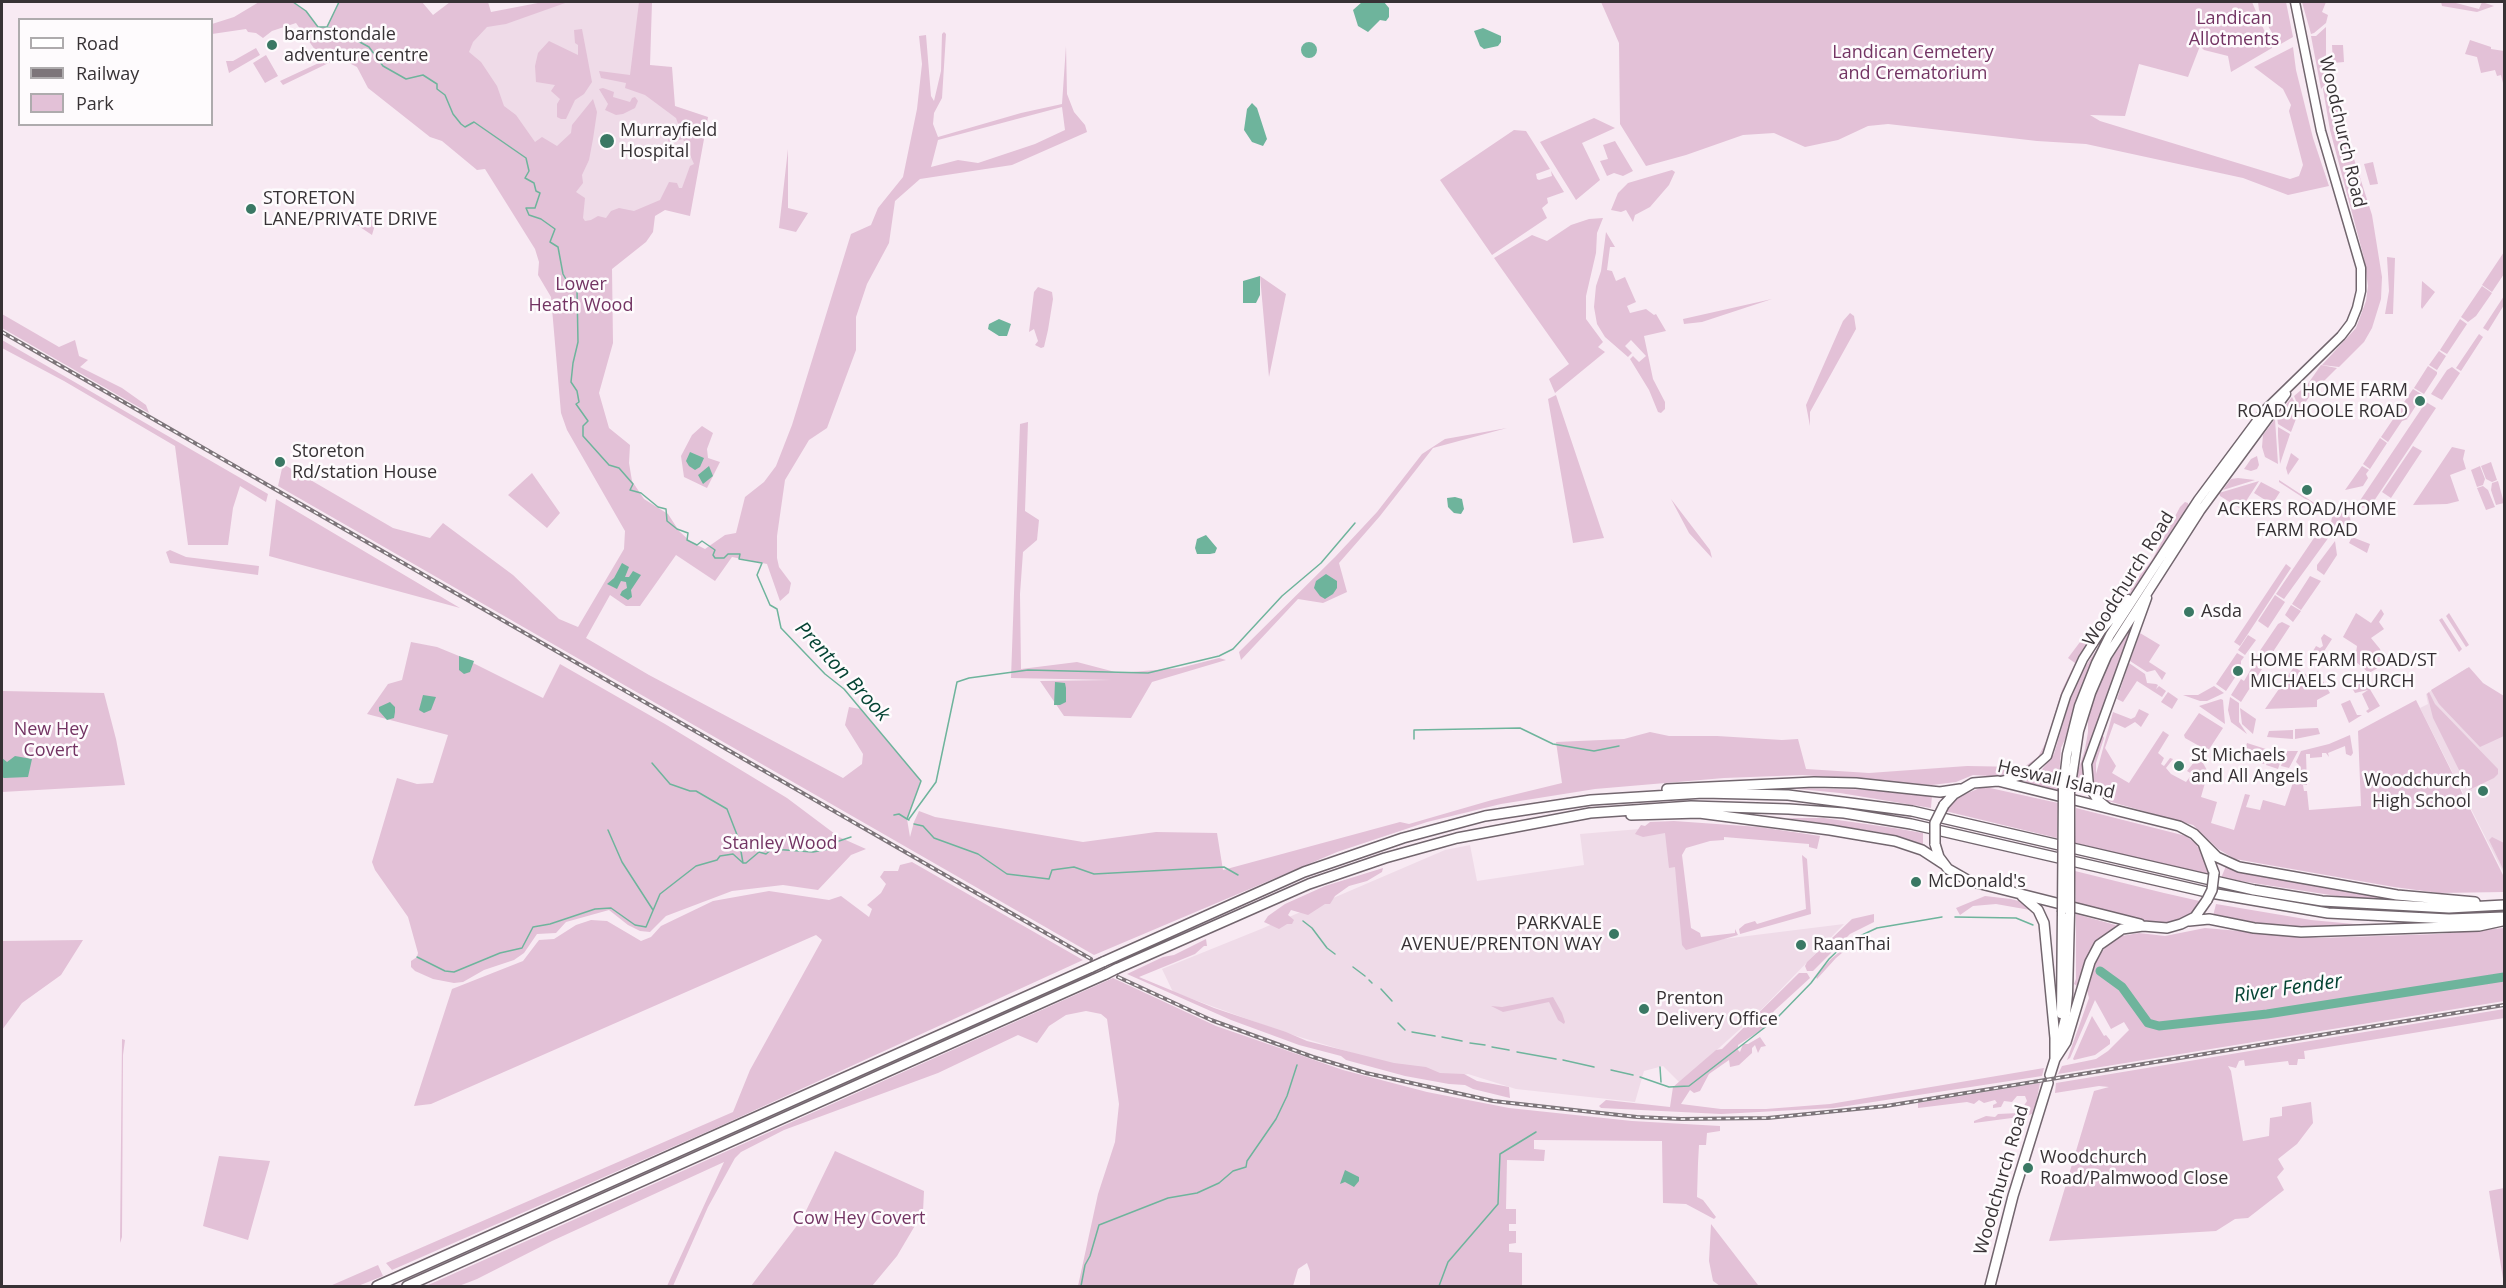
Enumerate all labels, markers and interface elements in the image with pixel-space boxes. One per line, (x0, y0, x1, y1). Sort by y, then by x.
park label: Landican Allotments (2189, 8, 2279, 50)
legend (18, 18, 213, 126)
place label: barnstondale adventure centre (284, 24, 428, 66)
text: Road (76, 31, 119, 55)
marker: barnstondale adventure centre (265, 38, 279, 52)
park label: Landican Cemetery and Crematorium (1832, 42, 1994, 84)
street label: Woodchurch Road (2314, 54, 2370, 210)
text: Railway (76, 61, 139, 85)
text: Park (76, 91, 114, 115)
place label: Murrayfield Hospital (620, 120, 717, 162)
marker: Murrayfield Hospital (598, 132, 616, 150)
place label: STORETON LANE/PRIVATE DRIVE (263, 188, 438, 230)
marker: STORETON LANE/PRIVATE DRIVE (244, 202, 258, 216)
park label: Lower Heath Wood (529, 274, 633, 316)
place label: HOME FARM ROAD/HOOLE ROAD (2237, 380, 2408, 422)
marker: HOME FARM ROAD/HOOLE ROAD (2413, 394, 2427, 408)
place label: Storeton Rd/station House (292, 441, 437, 484)
marker: Storeton Rd/station House (273, 455, 287, 469)
marker: ACKERS ROAD/HOME FARM ROAD (2300, 483, 2314, 497)
place label: ACKERS ROAD/HOME FARM ROAD (2217, 499, 2397, 542)
street label: Woodchurch Road (2079, 508, 2179, 650)
place label: Asda (2201, 601, 2242, 623)
marker: Asda (2182, 605, 2196, 619)
water label: Prenton Brook (790, 617, 894, 727)
place label: HOME FARM ROAD/ST MICHAELS CHURCH (2250, 650, 2437, 692)
marker: HOME FARM ROAD/ST MICHAELS CHURCH (2231, 664, 2245, 678)
park label: New Hey Covert (14, 719, 88, 762)
place label: St Michaels and All Angels (2191, 745, 2308, 788)
street label: Heswall Island (1995, 756, 2117, 804)
marker: St Michaels and All Angels (2172, 759, 2186, 773)
place label: Woodchurch High School (2364, 770, 2471, 812)
marker: Woodchurch High School (2476, 784, 2490, 798)
park label: Stanley Wood (723, 833, 837, 855)
place label: McDonald's (1928, 871, 2026, 893)
marker: McDonald's (1909, 875, 1923, 889)
place label: PARKVALE AVENUE/PRENTON WAY (1401, 913, 1602, 956)
marker: PARKVALE AVENUE/PRENTON WAY (1607, 927, 1621, 941)
place label: RaanThai (1813, 934, 1891, 956)
marker: RaanThai (1794, 938, 1808, 952)
water label: River Fender (2232, 970, 2344, 1008)
place label: Prenton Delivery Office (1656, 988, 1778, 1030)
marker: Prenton Delivery Office (1637, 1002, 1651, 1016)
street label: Woodchurch Road (1970, 1103, 2034, 1257)
place label: Woodchurch Road/Palmwood Close (2040, 1147, 2228, 1190)
marker: Woodchurch Road/Palmwood Close (2021, 1161, 2035, 1175)
park label: Cow Hey Covert (793, 1208, 925, 1230)

